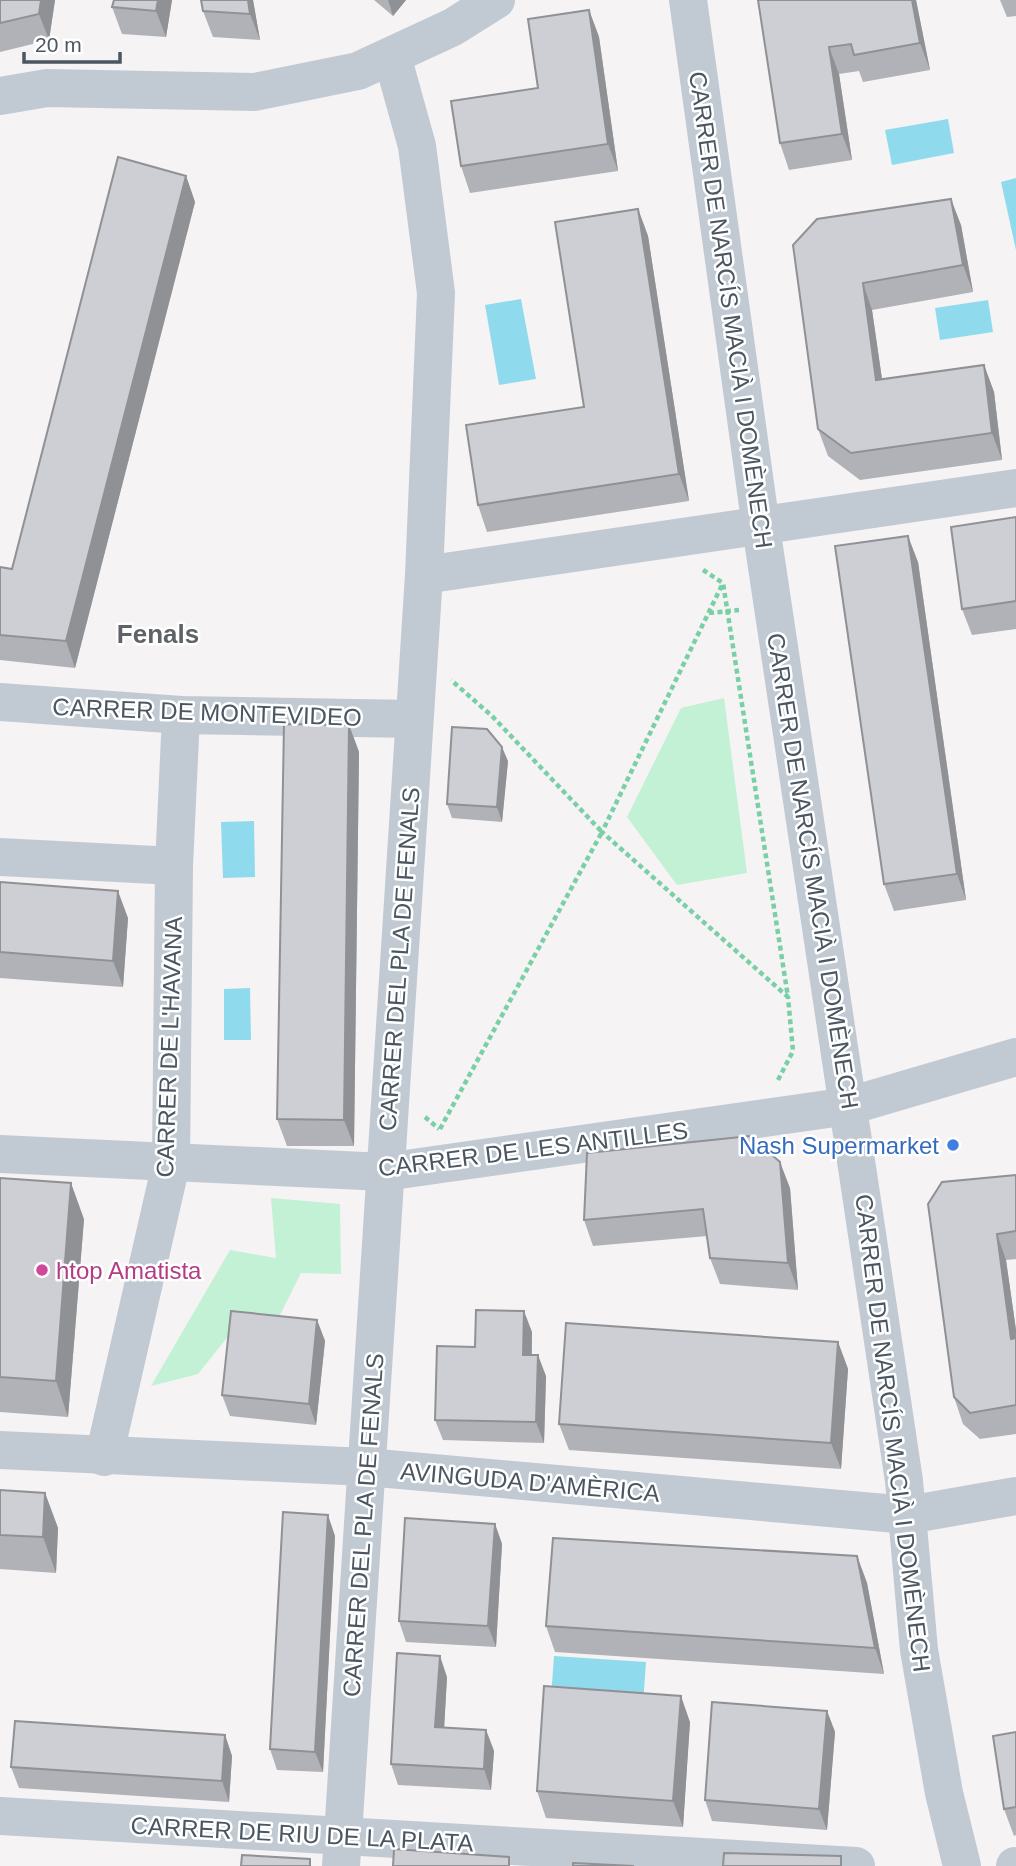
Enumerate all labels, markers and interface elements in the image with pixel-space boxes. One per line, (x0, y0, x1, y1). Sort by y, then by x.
scale bar (24, 21, 121, 65)
text: 20 m (35, 33, 82, 56)
street label: CARRER DE NARCÍS MACIÀ I DOMÈNECH (684, 70, 778, 550)
district label: Fenals (117, 619, 199, 649)
street label: CARRER DE NARCÍS MACIÀ I DOMÈNECH (762, 631, 864, 1111)
street label: CARRER DE MONTEVIDEO (52, 693, 362, 731)
street label: CARRER DEL PLA DE FENALS (374, 786, 424, 1132)
street label: CARRER DE L'HAVANA (151, 916, 187, 1178)
street label: CARRER DE LES ANTILLES (376, 1117, 690, 1181)
place label: Nash Supermarket (739, 1132, 939, 1159)
marker: Nash Supermarket (945, 1137, 961, 1153)
street label: CARRER DE NARCÍS MACIÀ I DOMÈNECH (850, 1192, 936, 1674)
place label: htop Amatista (56, 1257, 202, 1284)
marker: htop Amatista (34, 1262, 50, 1278)
street label: CARRER DEL PLA DE FENALS (338, 1352, 388, 1698)
street label: AVINGUDA D'AMÈRICA (399, 1457, 661, 1507)
street label: CARRER DE RIU DE LA PLATA (130, 1812, 474, 1856)

